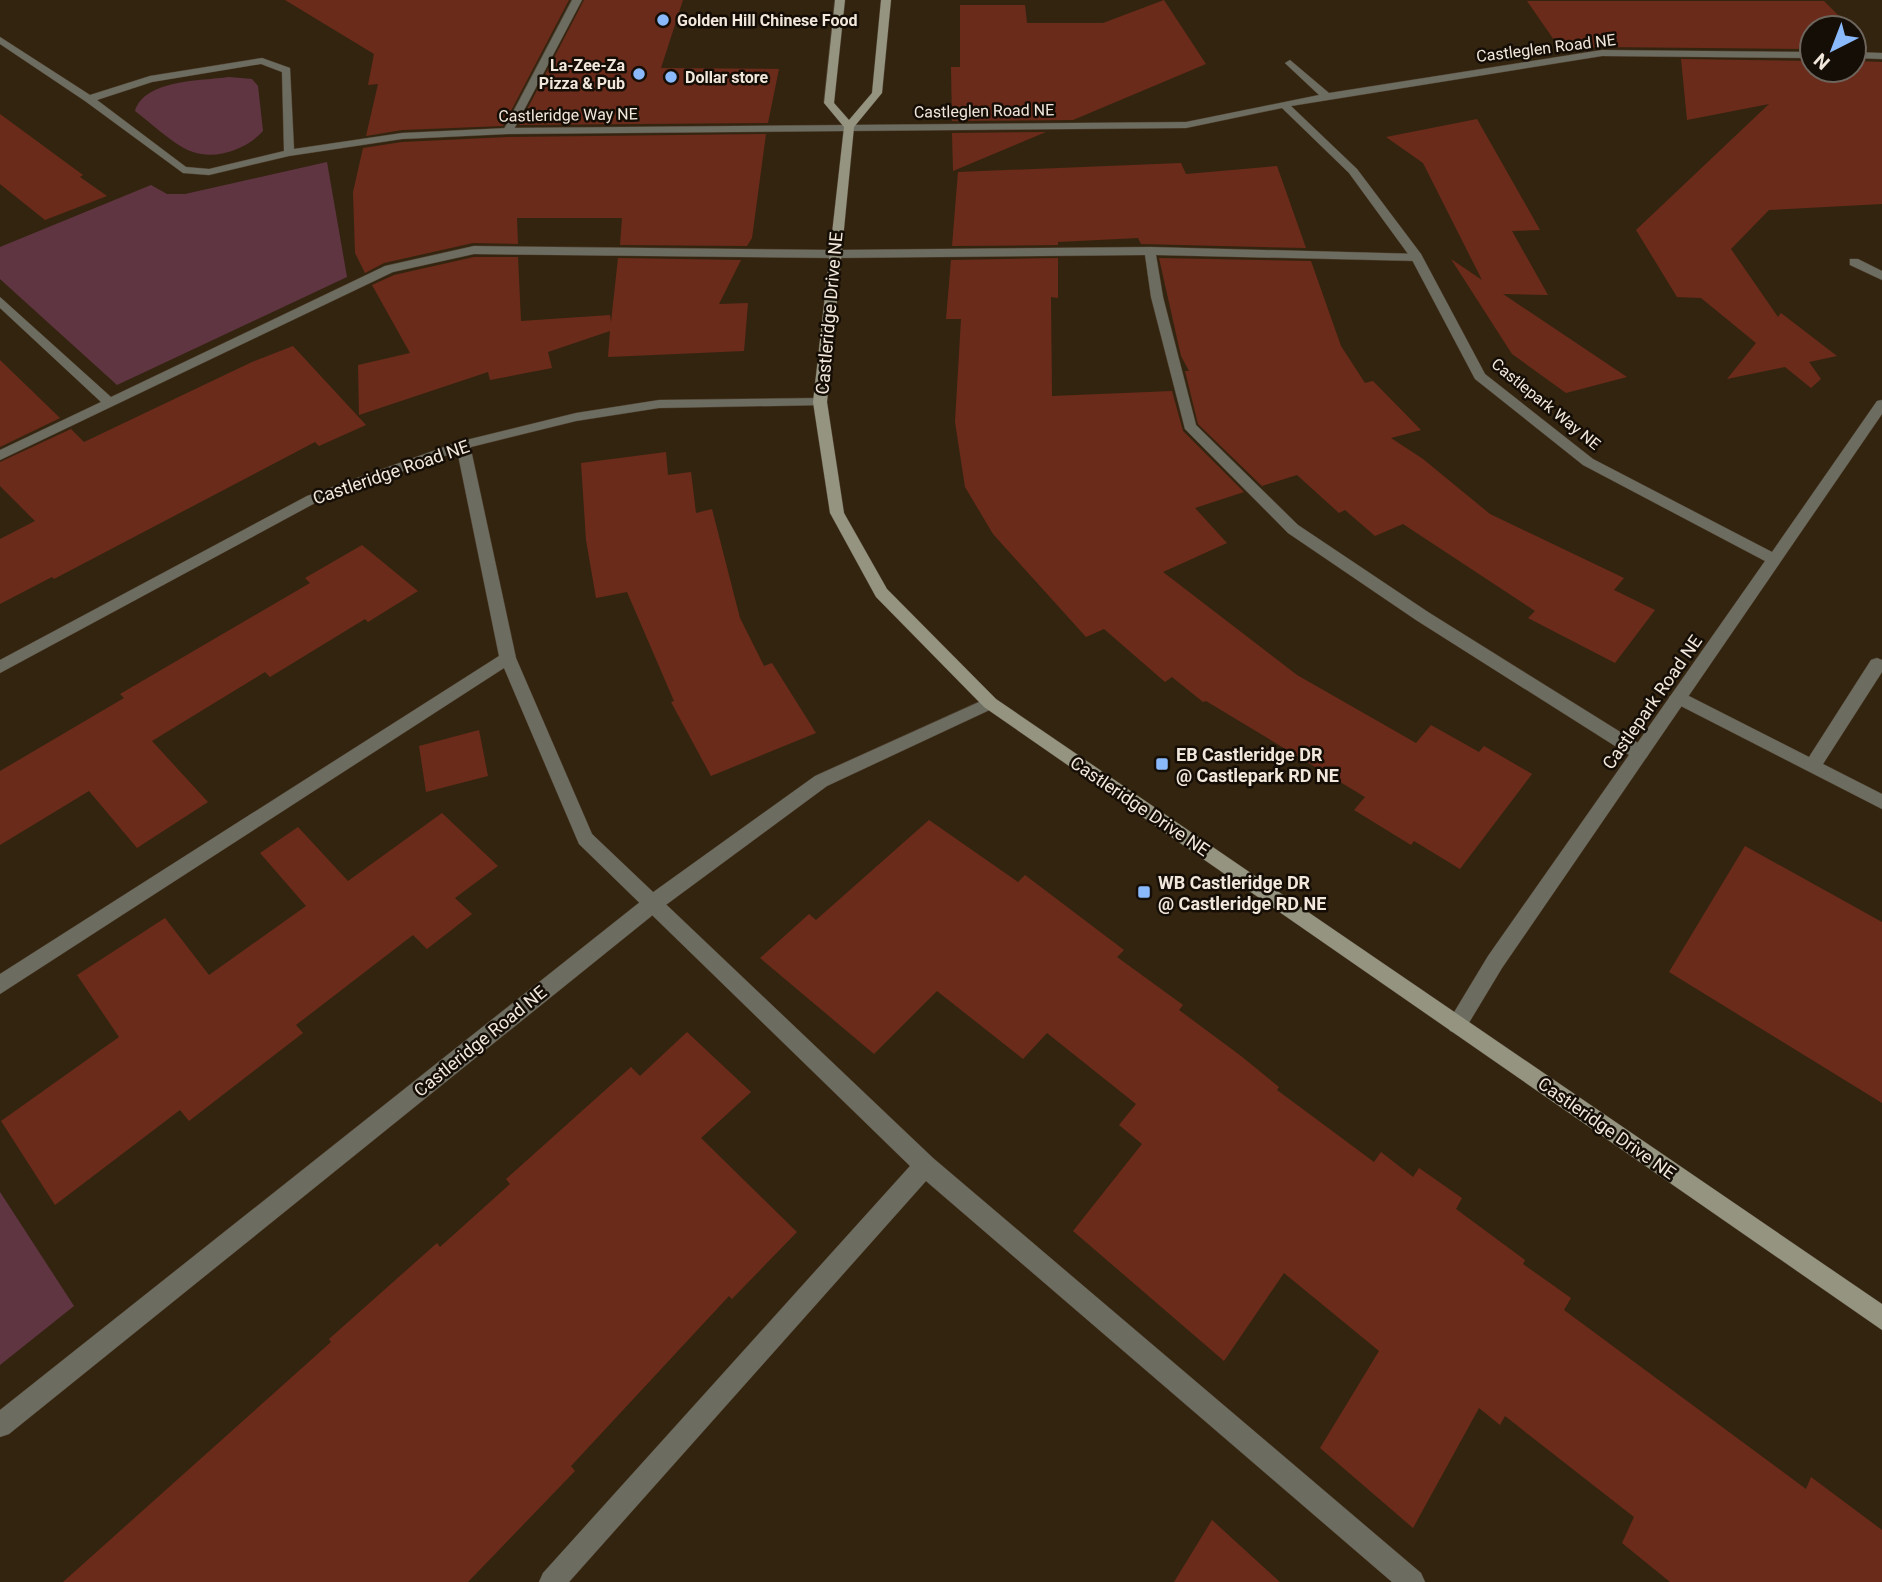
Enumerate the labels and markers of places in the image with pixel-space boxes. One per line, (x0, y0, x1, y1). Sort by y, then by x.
place label: Golden Hill Chinese Food (677, 11, 858, 30)
marker: Golden Hill Chinese Food (655, 12, 671, 28)
place label: La-Zee-Za Pizza & Pub (539, 56, 625, 93)
marker: La-Zee-Za Pizza & Pub (631, 66, 647, 82)
place label: Dollar store (685, 68, 768, 87)
marker: Dollar store (663, 69, 679, 85)
place label: EB Castleridge DR @ Castlepark RD NE (1176, 744, 1339, 786)
marker: EB Castleridge DR @ Castlepark RD NE (1154, 756, 1170, 772)
place label: WB Castleridge DR @ Castleridge RD NE (1158, 872, 1326, 914)
marker: WB Castleridge DR @ Castleridge RD NE (1136, 884, 1152, 900)

